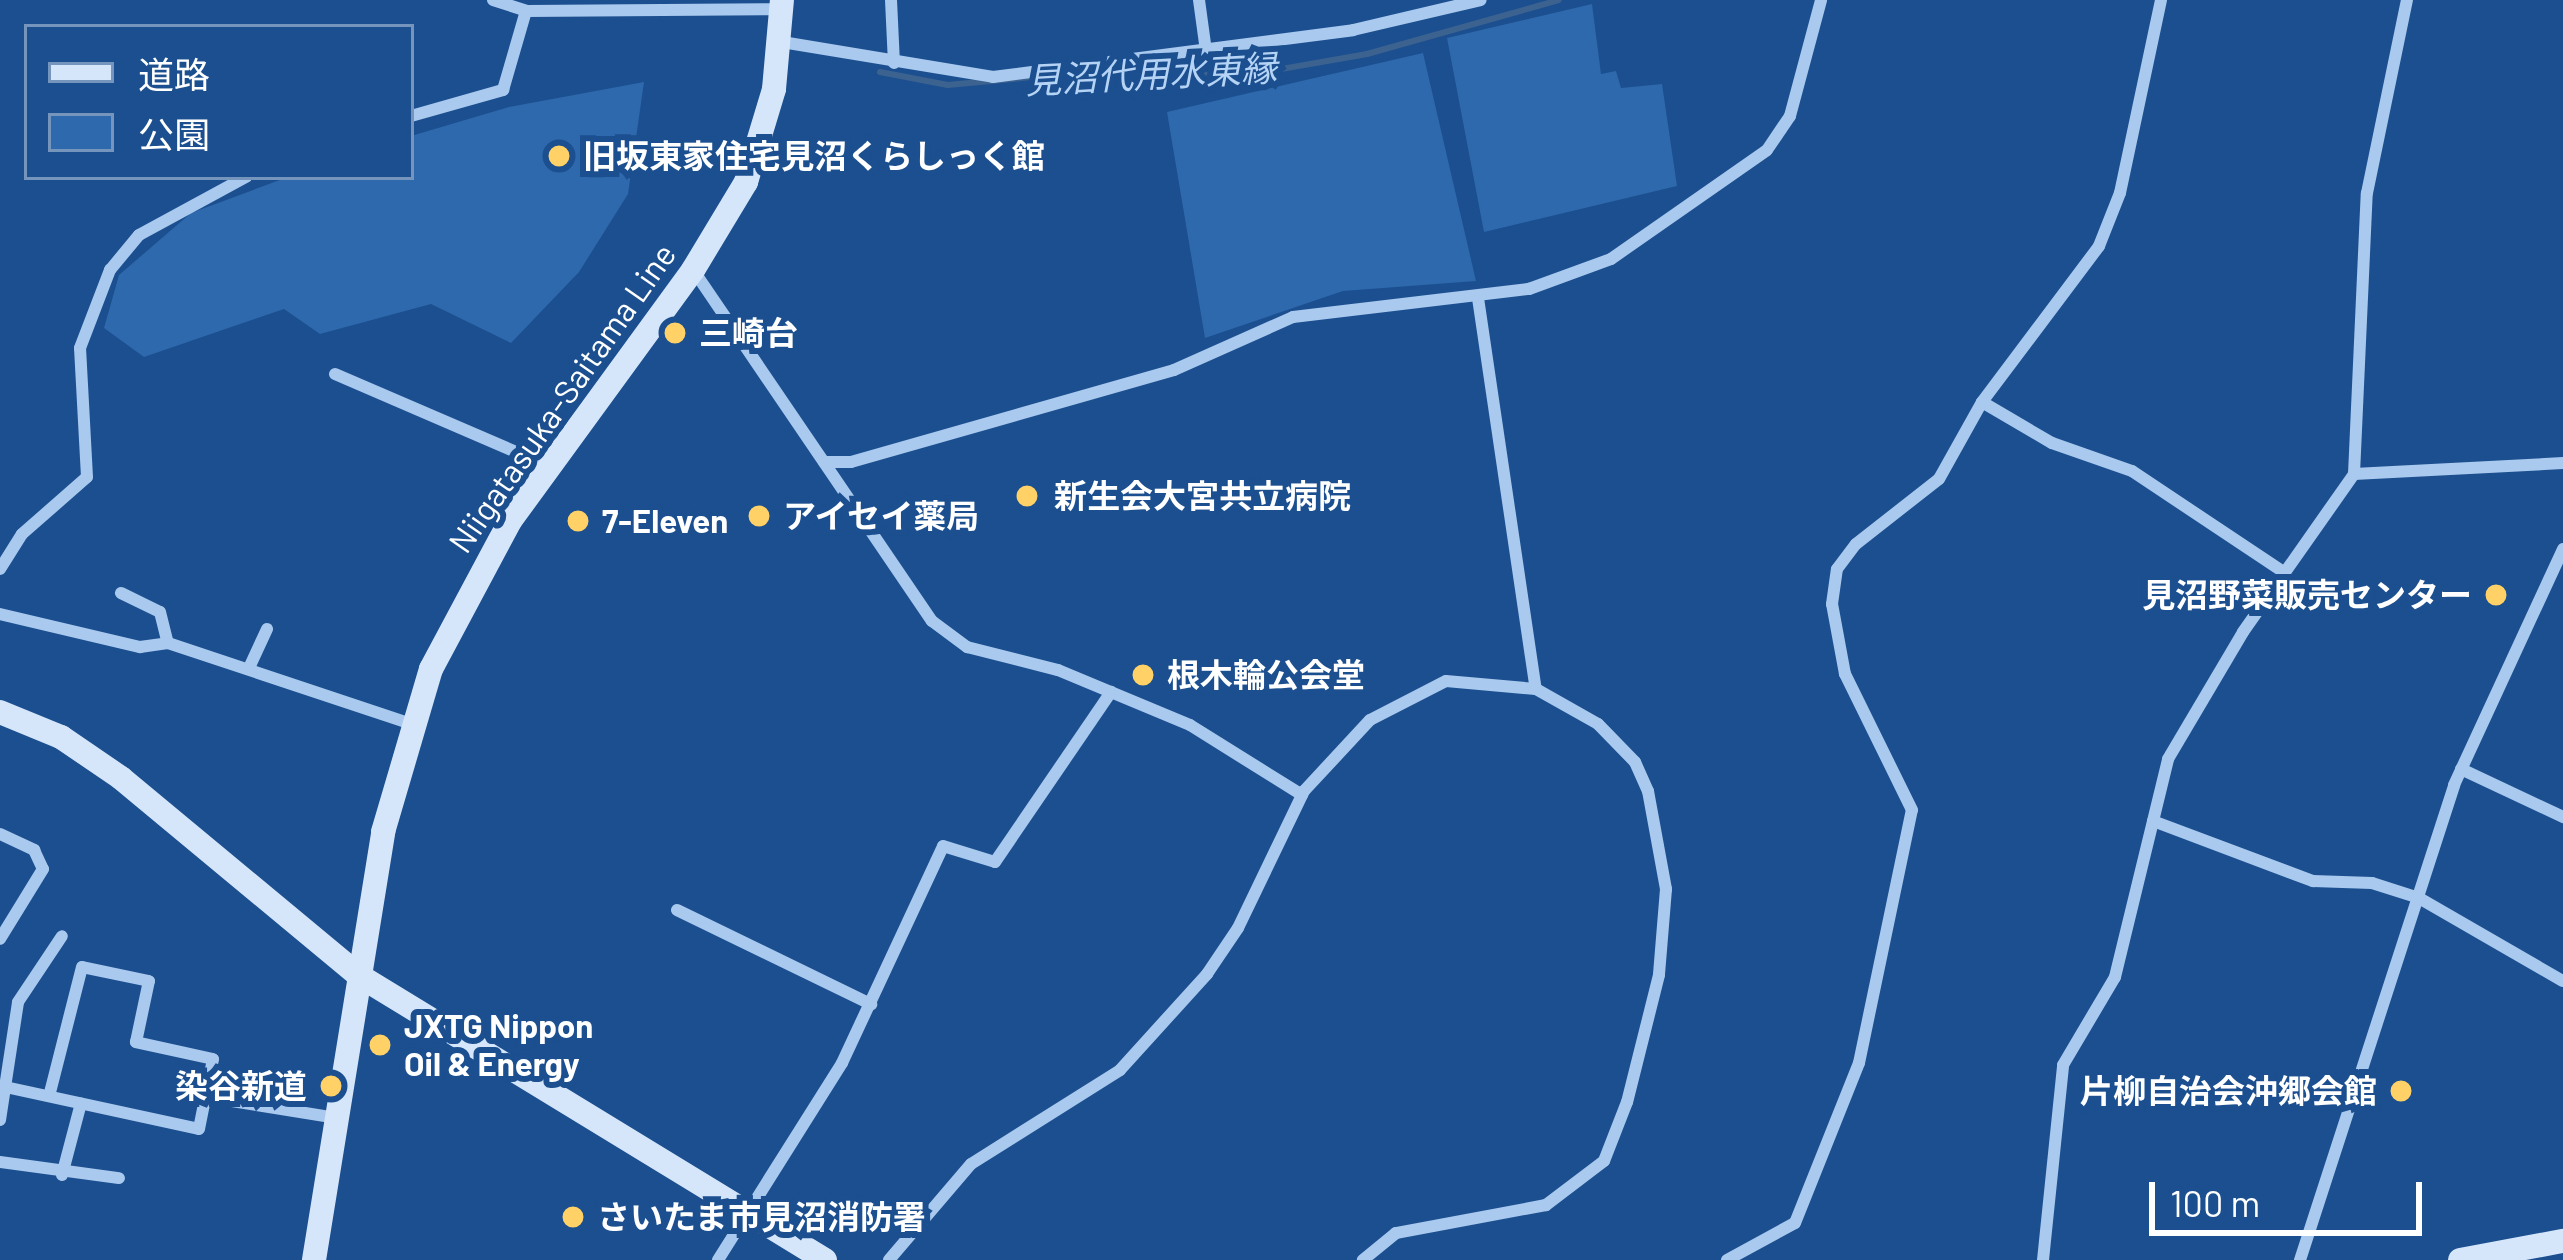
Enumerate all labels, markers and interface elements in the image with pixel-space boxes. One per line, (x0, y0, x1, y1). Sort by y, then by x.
legend (24, 24, 414, 180)
water label: 見沼代用水東縁 (1024, 45, 1278, 101)
text: 道路 (138, 52, 210, 95)
text: 公園 (138, 112, 210, 155)
place label: 旧坂東家住宅見沼くらしっく館 (583, 136, 1045, 176)
marker: 旧坂東家住宅見沼くらしっく館 (546, 143, 572, 169)
street label: Niigatasuka-Saitama Line (440, 236, 684, 560)
place label: 三崎台 (699, 313, 798, 353)
marker: 三崎台 (662, 320, 688, 346)
place label: 新生会大宮共立病院 (1054, 476, 1351, 516)
marker: 新生会大宮共立病院 (1011, 480, 1043, 512)
place label: アイセイ薬局 (783, 496, 981, 536)
place label: 7-Eleven (602, 501, 728, 541)
marker: アイセイ薬局 (746, 503, 772, 529)
marker: 7-Eleven (565, 508, 591, 534)
place label: 見沼野菜販売センター (2142, 575, 2472, 615)
marker: 見沼野菜販売センター (2483, 582, 2509, 608)
place label: 根木輪公会堂 (1167, 655, 1365, 695)
marker: 根木輪公会堂 (1130, 662, 1156, 688)
place label: JXTG Nippon Oil & Energy (404, 1006, 593, 1084)
marker: JXTG Nippon Oil & Energy (367, 1032, 393, 1058)
place label: 染谷新道 (175, 1066, 307, 1106)
place label: 片柳自治会沖郷会館 (2080, 1071, 2377, 1111)
marker: 染谷新道 (318, 1073, 344, 1099)
marker: 片柳自治会沖郷会館 (2388, 1078, 2414, 1104)
scale bar (2155, 1158, 2428, 1232)
text: 100 m (2170, 1181, 2260, 1224)
place label: さいたま市見沼消防署 (597, 1197, 927, 1237)
marker: さいたま市見沼消防署 (560, 1204, 586, 1230)

